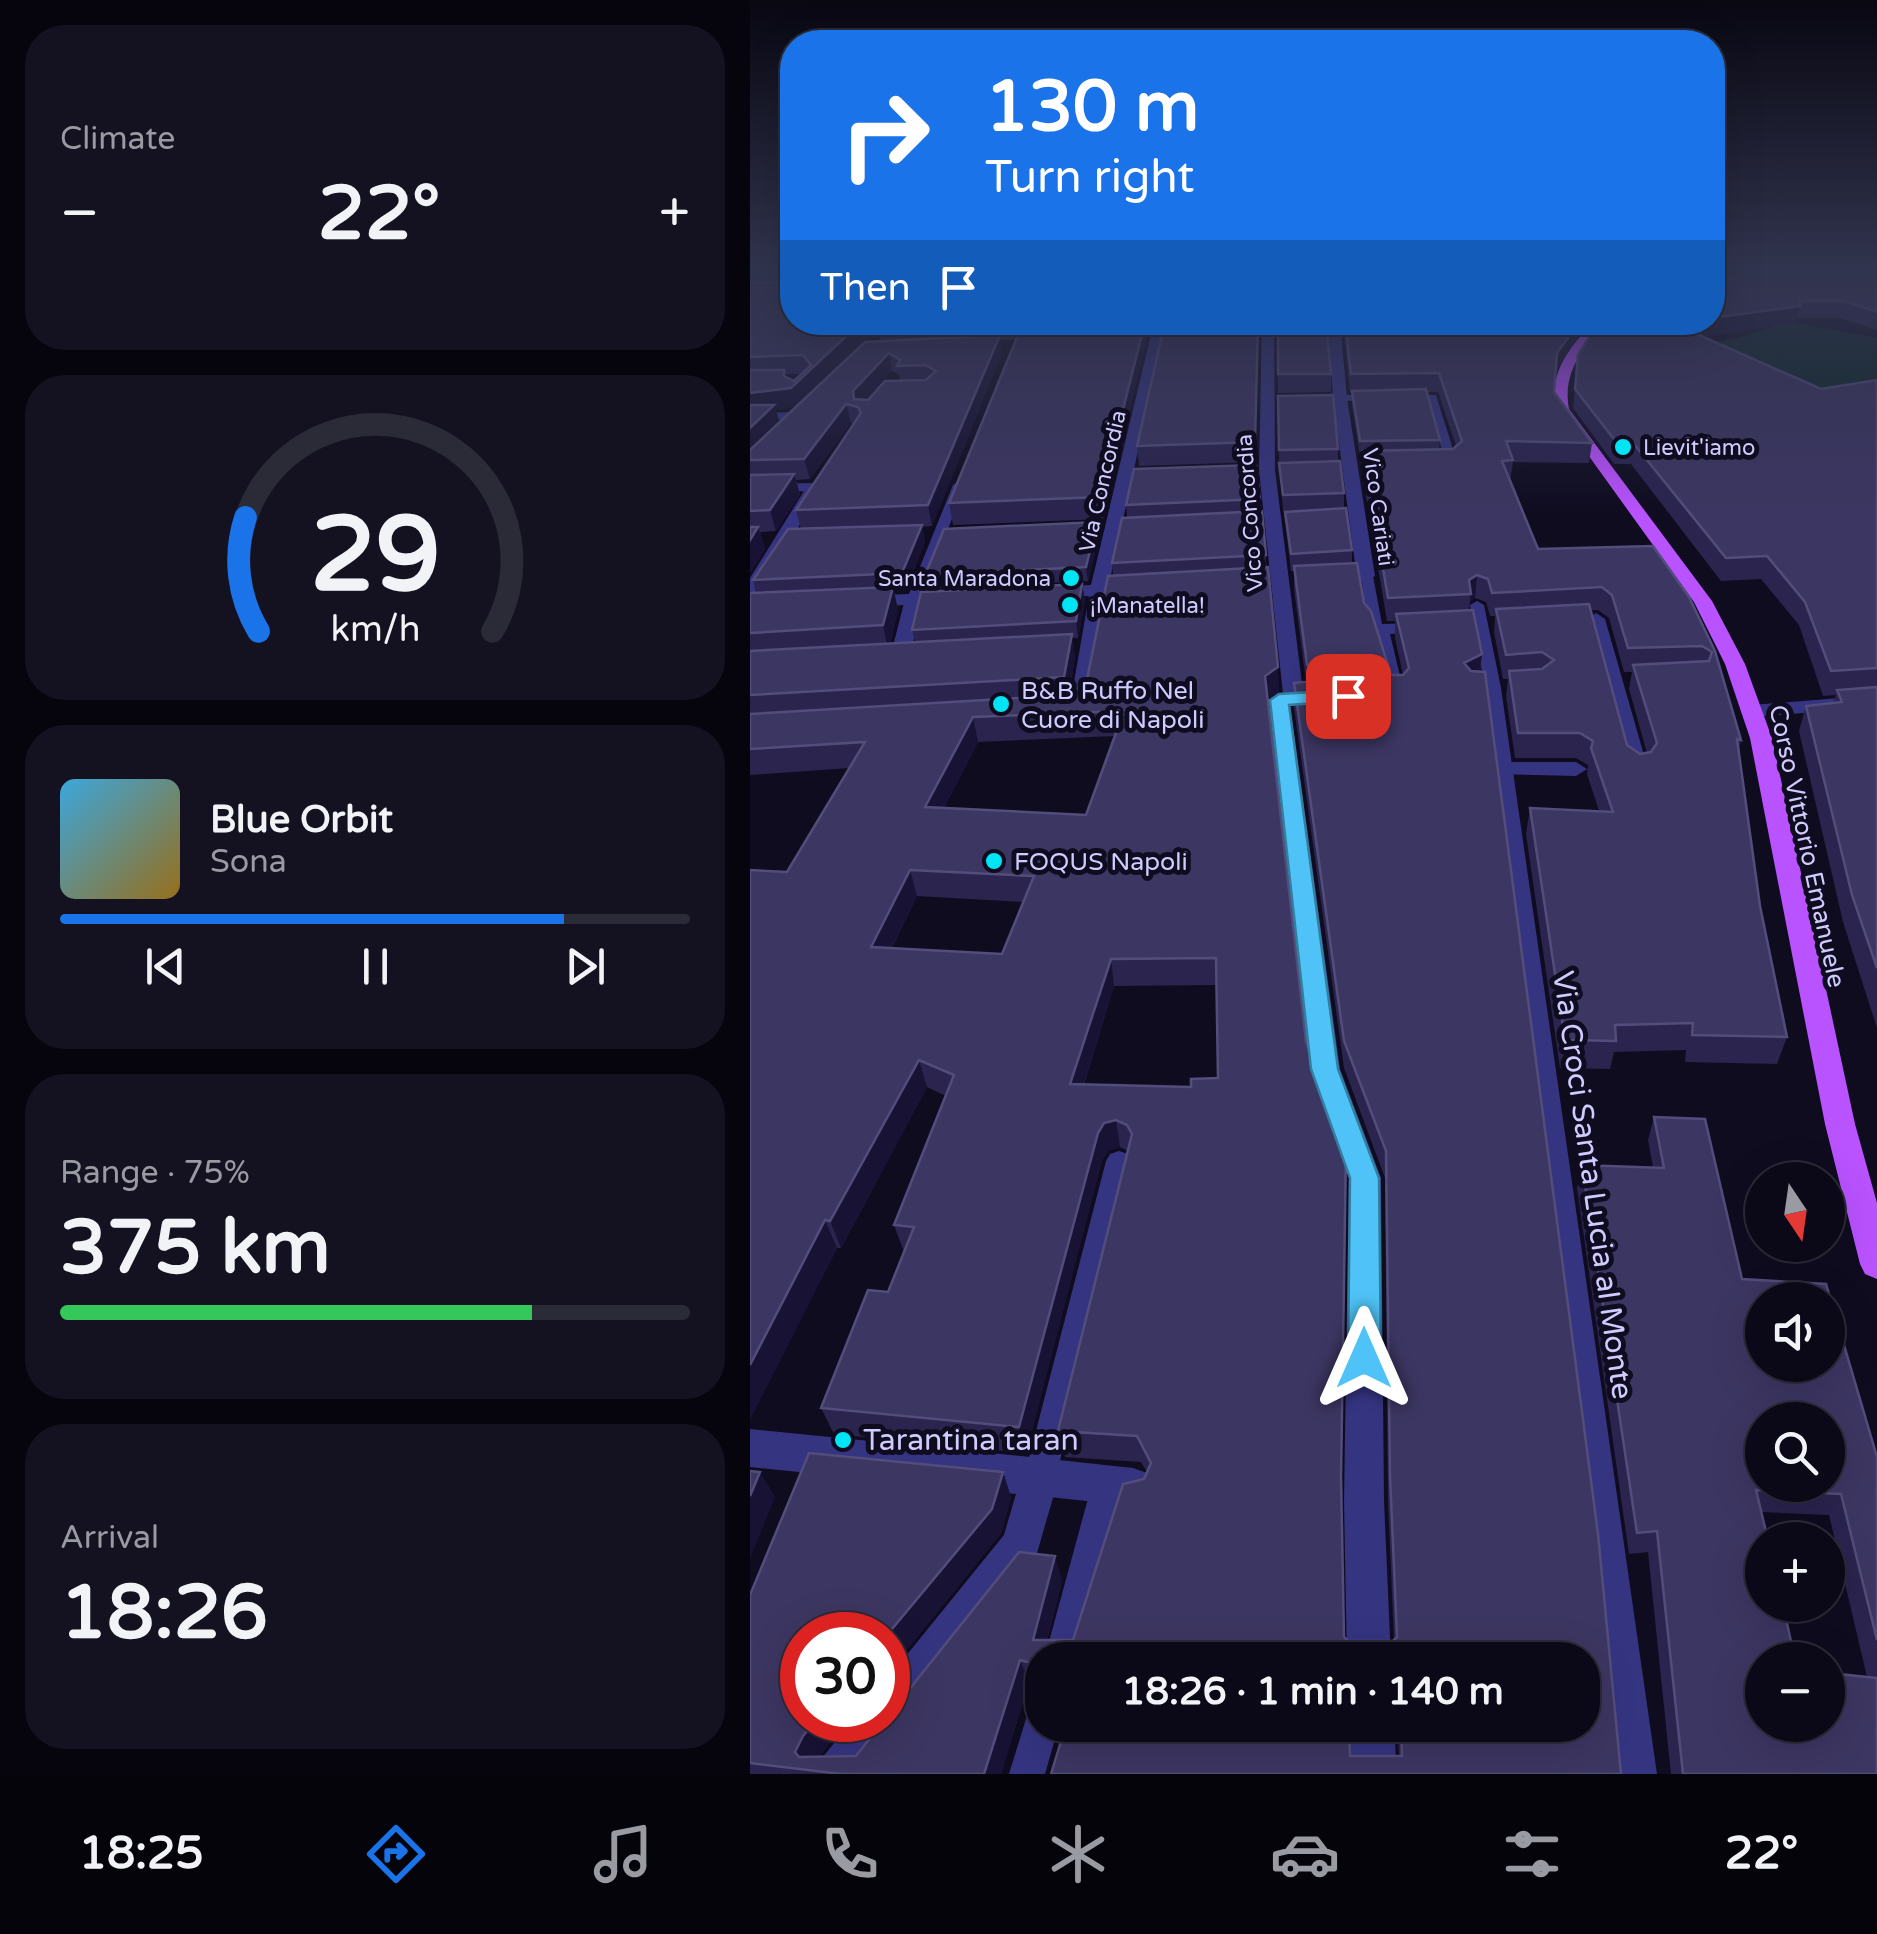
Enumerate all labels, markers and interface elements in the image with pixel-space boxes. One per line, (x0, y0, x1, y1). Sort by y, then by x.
text: 130 m (985, 66, 1199, 150)
icon: right (820, 70, 950, 200)
text: Climate (60, 120, 175, 158)
text: Turn right (985, 151, 1194, 205)
text: 22° (318, 169, 440, 259)
text: − (60, 181, 99, 247)
text: + (659, 181, 690, 247)
icon: arrive (931, 260, 986, 315)
text: Then (820, 265, 911, 311)
street label: Via Concordia (1074, 408, 1132, 555)
street label: Vico Concordia (1232, 433, 1268, 593)
place label: Lievit'iamo (1643, 435, 1755, 461)
marker: Lievit'iamo (1612, 436, 1634, 458)
street label: Vico Cariati (1357, 447, 1399, 568)
text: 29 (310, 494, 440, 619)
place label: Santa Maradona (878, 566, 1051, 592)
marker: Santa Maradona (1060, 567, 1082, 589)
place label: ¡Manatella! (1090, 593, 1205, 619)
marker: ¡Manatella! (1059, 594, 1081, 616)
text: km/h (330, 608, 420, 651)
pin (1306, 654, 1391, 739)
icon: arrive (1321, 669, 1376, 724)
place label: B&B Ruffo Nel Cuore di Napoli (1021, 676, 1204, 735)
marker: B&B Ruffo Nel Cuore di Napoli (990, 693, 1012, 715)
street label: Corso Vittorio Emanuele (1762, 702, 1852, 990)
text: Blue Orbit (210, 797, 393, 843)
text: Sona (210, 843, 287, 881)
place label: FOQUS Napoli (1014, 847, 1188, 877)
marker: FOQUS Napoli (983, 850, 1005, 872)
icon: previous (138, 939, 193, 994)
icon: pause (348, 939, 403, 994)
icon: next (558, 939, 613, 994)
street label: Via Croci Santa Lucia al Monte (1544, 969, 1641, 1402)
text: Range · 75% (60, 1154, 250, 1192)
north arrow (1745, 1162, 1845, 1262)
map controls (1745, 1162, 1845, 1742)
text: 375 km (60, 1203, 331, 1293)
button: sound (1745, 1282, 1845, 1382)
position arrow (1312, 1306, 1416, 1410)
button: search (1745, 1402, 1845, 1502)
place label: Tarantina taran (863, 1422, 1079, 1459)
marker: Tarantina taran (832, 1429, 854, 1451)
text: Arrival (60, 1519, 159, 1557)
button: + (1745, 1522, 1845, 1622)
text: 18:26 (60, 1568, 268, 1658)
speed limit sign: 30 (780, 1612, 910, 1742)
button: − (1745, 1642, 1845, 1742)
text: 18:26 · 1 min · 140 m (1121, 1669, 1504, 1715)
icon: directions (361, 1819, 431, 1889)
icon: music (588, 1819, 658, 1889)
icon: phone (815, 1819, 885, 1889)
icon: climate (1043, 1819, 1113, 1889)
icon: car (1270, 1819, 1340, 1889)
icon: filters (1497, 1819, 1567, 1889)
text: 18:25 (79, 1827, 203, 1881)
text: 22° (1725, 1827, 1798, 1881)

